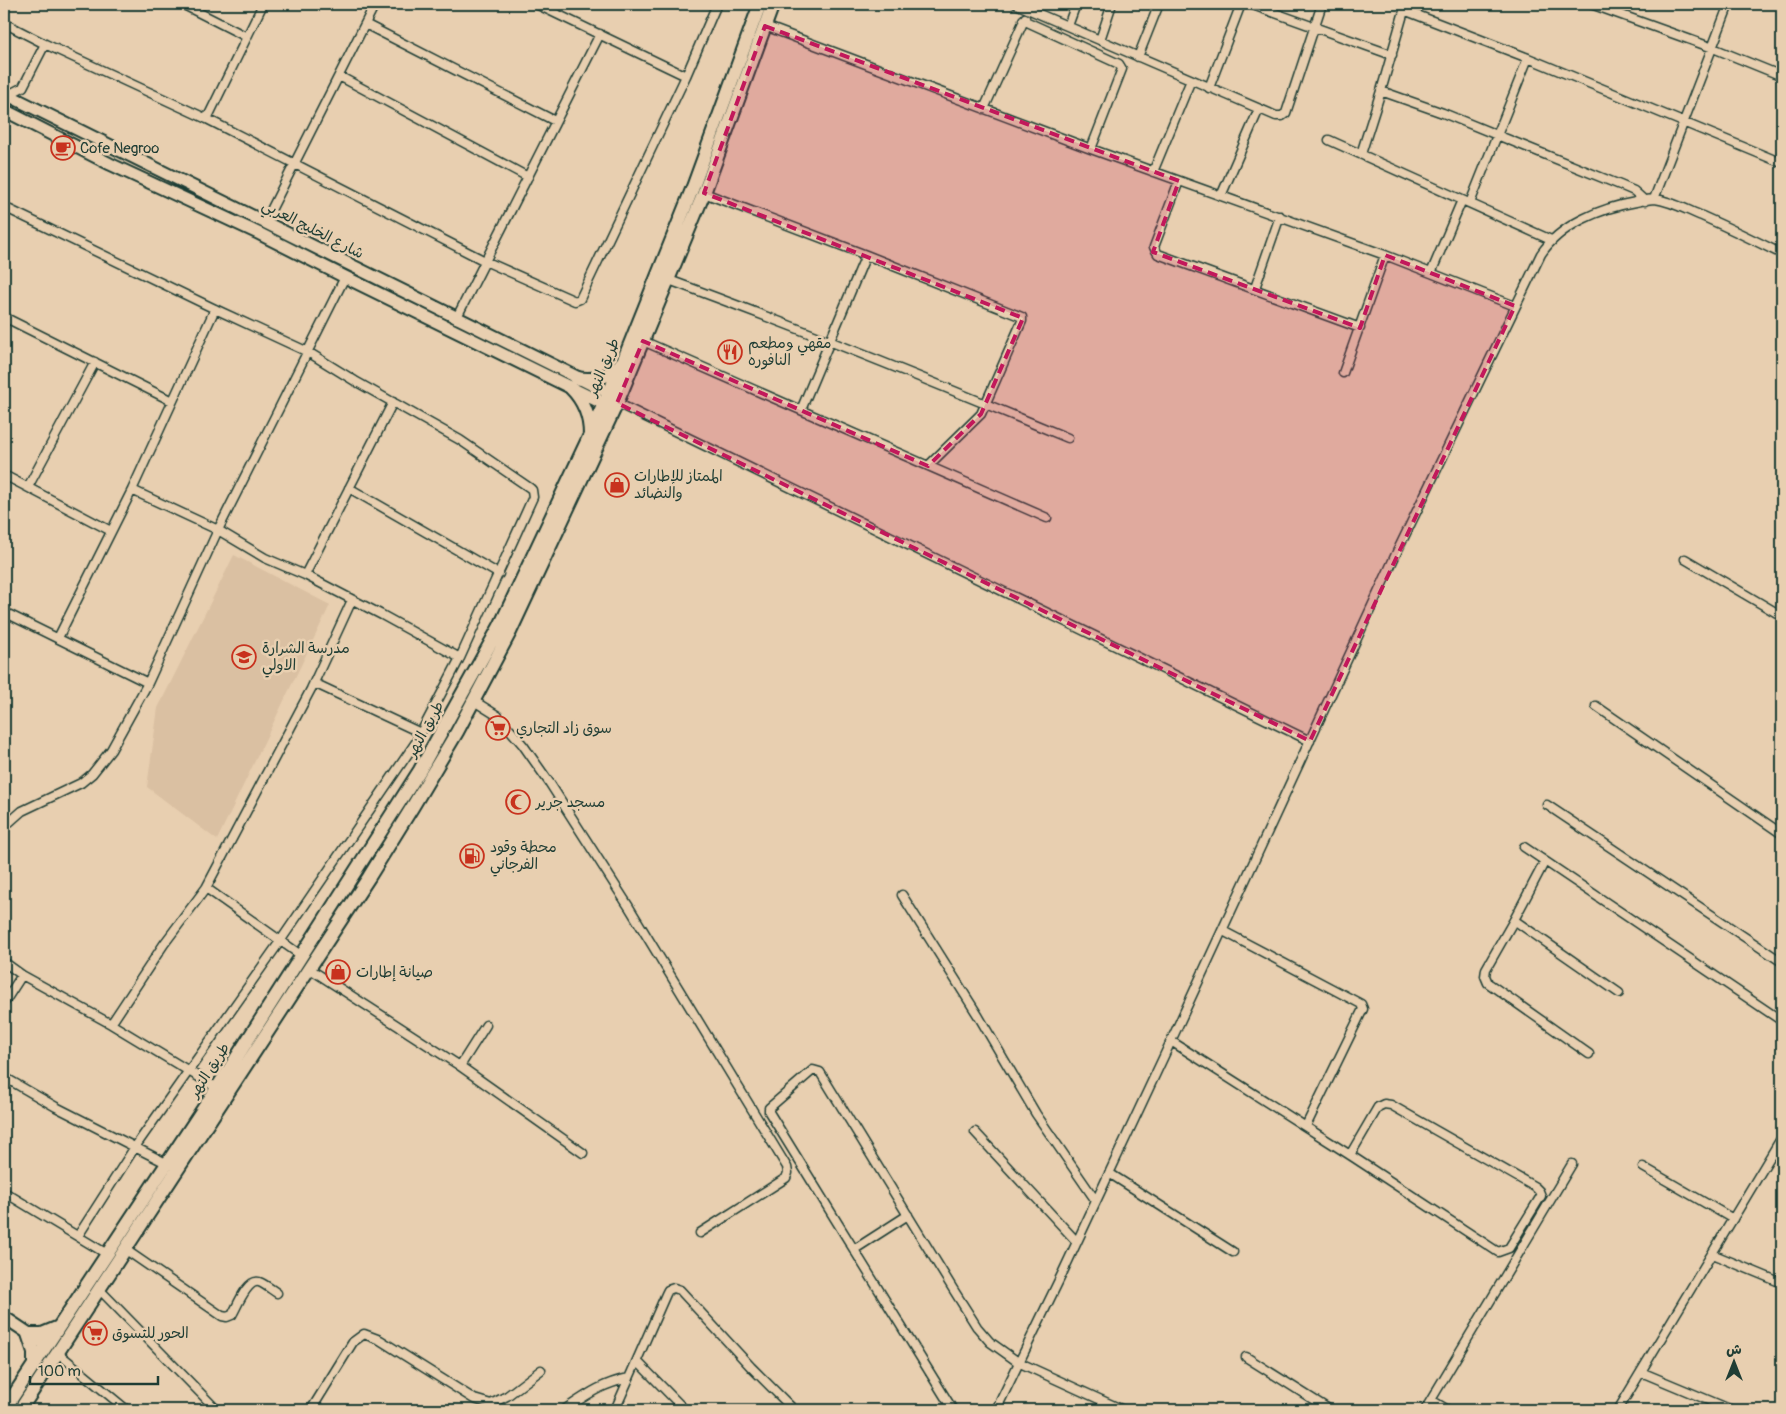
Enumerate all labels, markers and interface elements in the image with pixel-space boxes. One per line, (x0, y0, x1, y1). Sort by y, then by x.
cafe icon: Cofe Negroo (50, 135, 76, 161)
place label: Cofe Negroo (80, 139, 159, 158)
street label: شارع الخليج العربي (257, 196, 367, 266)
place label: مقهي ومطعم النافوره (748, 334, 832, 370)
street label: طريق النهر (582, 335, 624, 401)
restaurant icon: مقهي ومطعم النافوره (717, 339, 743, 365)
place label: الممتاز للإطارات والنضائد (634, 467, 723, 503)
shop icon: الممتاز للإطارات والنضائد (604, 472, 630, 498)
place label: مدرسة الشرارة الاولي (262, 639, 350, 678)
school or university icon: مدرسة الشرارة الاولي (231, 644, 257, 670)
street label: طريق النهر (401, 698, 449, 762)
supermarket icon: سوق زاد التجاري (485, 715, 511, 741)
place label: سوق زاد التجاري (516, 719, 612, 739)
mosque icon: مسجد جرير (505, 789, 531, 815)
place label: مسجد جرير (534, 793, 605, 812)
place label: محطة وقود الفرجاني (490, 838, 557, 877)
fuel station icon: محطة وقود الفرجاني (459, 843, 485, 869)
shop icon: صيانة إطارات (325, 959, 351, 985)
place label: صيانة إطارات (356, 963, 433, 982)
street label: طريق النهر (184, 1039, 234, 1103)
supermarket icon: الحور للتسوق (82, 1320, 108, 1346)
place label: الحور للتسوق (112, 1324, 189, 1343)
north arrow (1708, 1336, 1758, 1386)
text: ش (1726, 1341, 1742, 1358)
scale bar (30, 1354, 158, 1386)
text: 100 m (38, 1362, 81, 1381)

